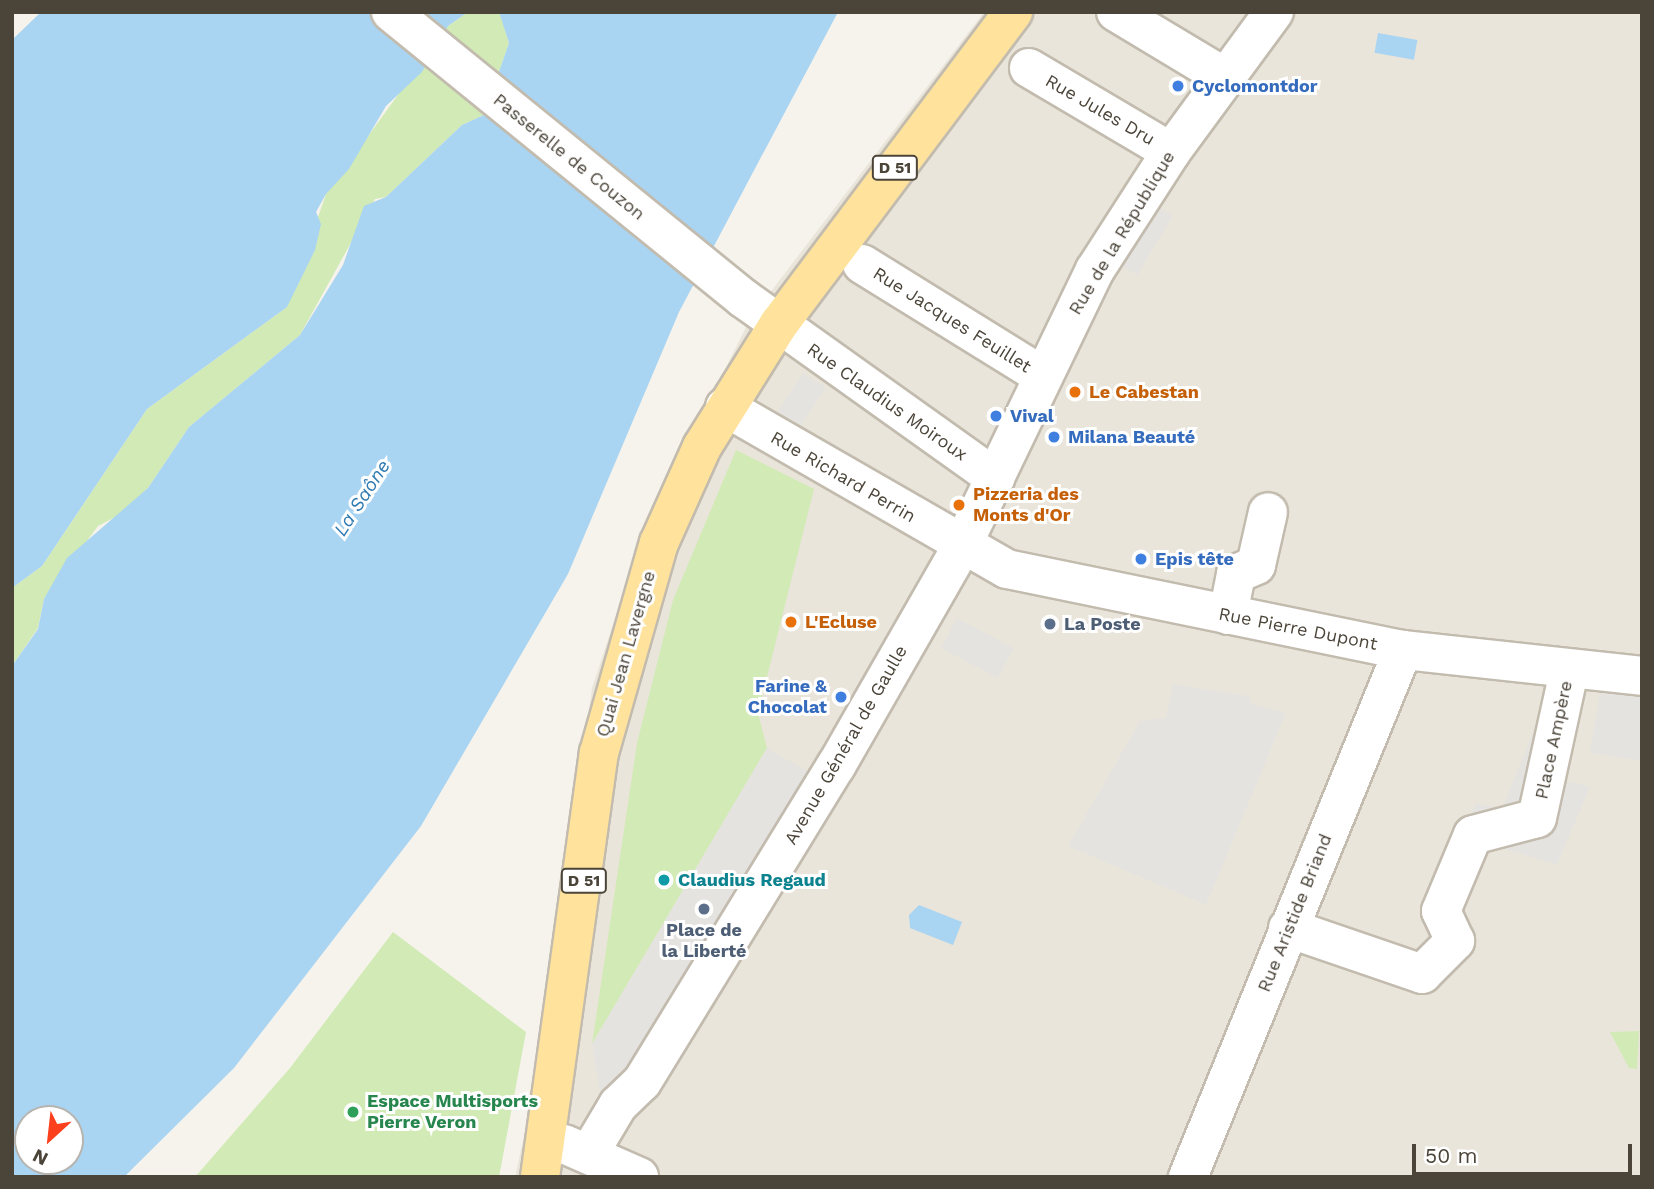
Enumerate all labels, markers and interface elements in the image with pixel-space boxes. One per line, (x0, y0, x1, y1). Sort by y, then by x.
street label: Rue Jules Dru (1041, 70, 1159, 150)
place label: Cyclomontdor (1192, 75, 1318, 97)
marker: Cyclomontdor (1170, 78, 1186, 94)
street label: Passerelle de Couzon (489, 89, 649, 225)
street label: Rue de la République (1064, 147, 1180, 319)
road number: D 51 (870, 156, 920, 180)
street label: Rue Jacques Feuillet (869, 262, 1035, 378)
street label: Rue Claudius Moiroux (803, 338, 971, 466)
place label: Le Cabestan (1089, 381, 1199, 403)
marker: Le Cabestan (1067, 384, 1083, 400)
place label: Vival (1010, 405, 1054, 427)
marker: Vival (988, 408, 1004, 424)
place label: Milana Beauté (1068, 426, 1195, 448)
street label: Rue Richard Perrin (767, 427, 919, 527)
marker: Milana Beauté (1046, 429, 1062, 445)
water label: La Saône (329, 456, 395, 540)
place label: Pizzeria des Monts d'Or (973, 484, 1079, 526)
marker: Pizzeria des Monts d'Or (951, 497, 967, 513)
place label: Epis tête (1155, 548, 1234, 570)
marker: Epis tête (1133, 551, 1149, 567)
street label: Quai Jean Lavergne (592, 568, 660, 740)
street label: Rue Pierre Dupont (1217, 603, 1379, 655)
place label: L'Ecluse (805, 611, 877, 633)
place label: La Poste (1064, 613, 1141, 635)
marker: L'Ecluse (783, 614, 799, 630)
marker: La Poste (1042, 616, 1058, 632)
street label: Avenue Général de Gaulle (780, 641, 912, 849)
place label: Farine & Chocolat (748, 676, 827, 718)
street label: Place Ampère (1531, 678, 1577, 802)
marker: Farine & Chocolat (833, 689, 849, 705)
street label: Rue Aristide Briand (1253, 830, 1337, 996)
road number: D 51 (560, 868, 608, 894)
place label: Claudius Regaud (678, 869, 826, 891)
marker: Claudius Regaud (656, 872, 672, 888)
marker: Place de la Liberté (696, 901, 712, 917)
place label: Place de la Liberté (661, 920, 747, 962)
place label: Espace Multisports Pierre Veron (367, 1091, 538, 1134)
marker: Espace Multisports Pierre Veron (345, 1104, 361, 1120)
north arrow (14, 1105, 84, 1175)
scale bar (1416, 1130, 1636, 1174)
text: 50 m (1425, 1143, 1477, 1168)
text: N (29, 1144, 52, 1171)

